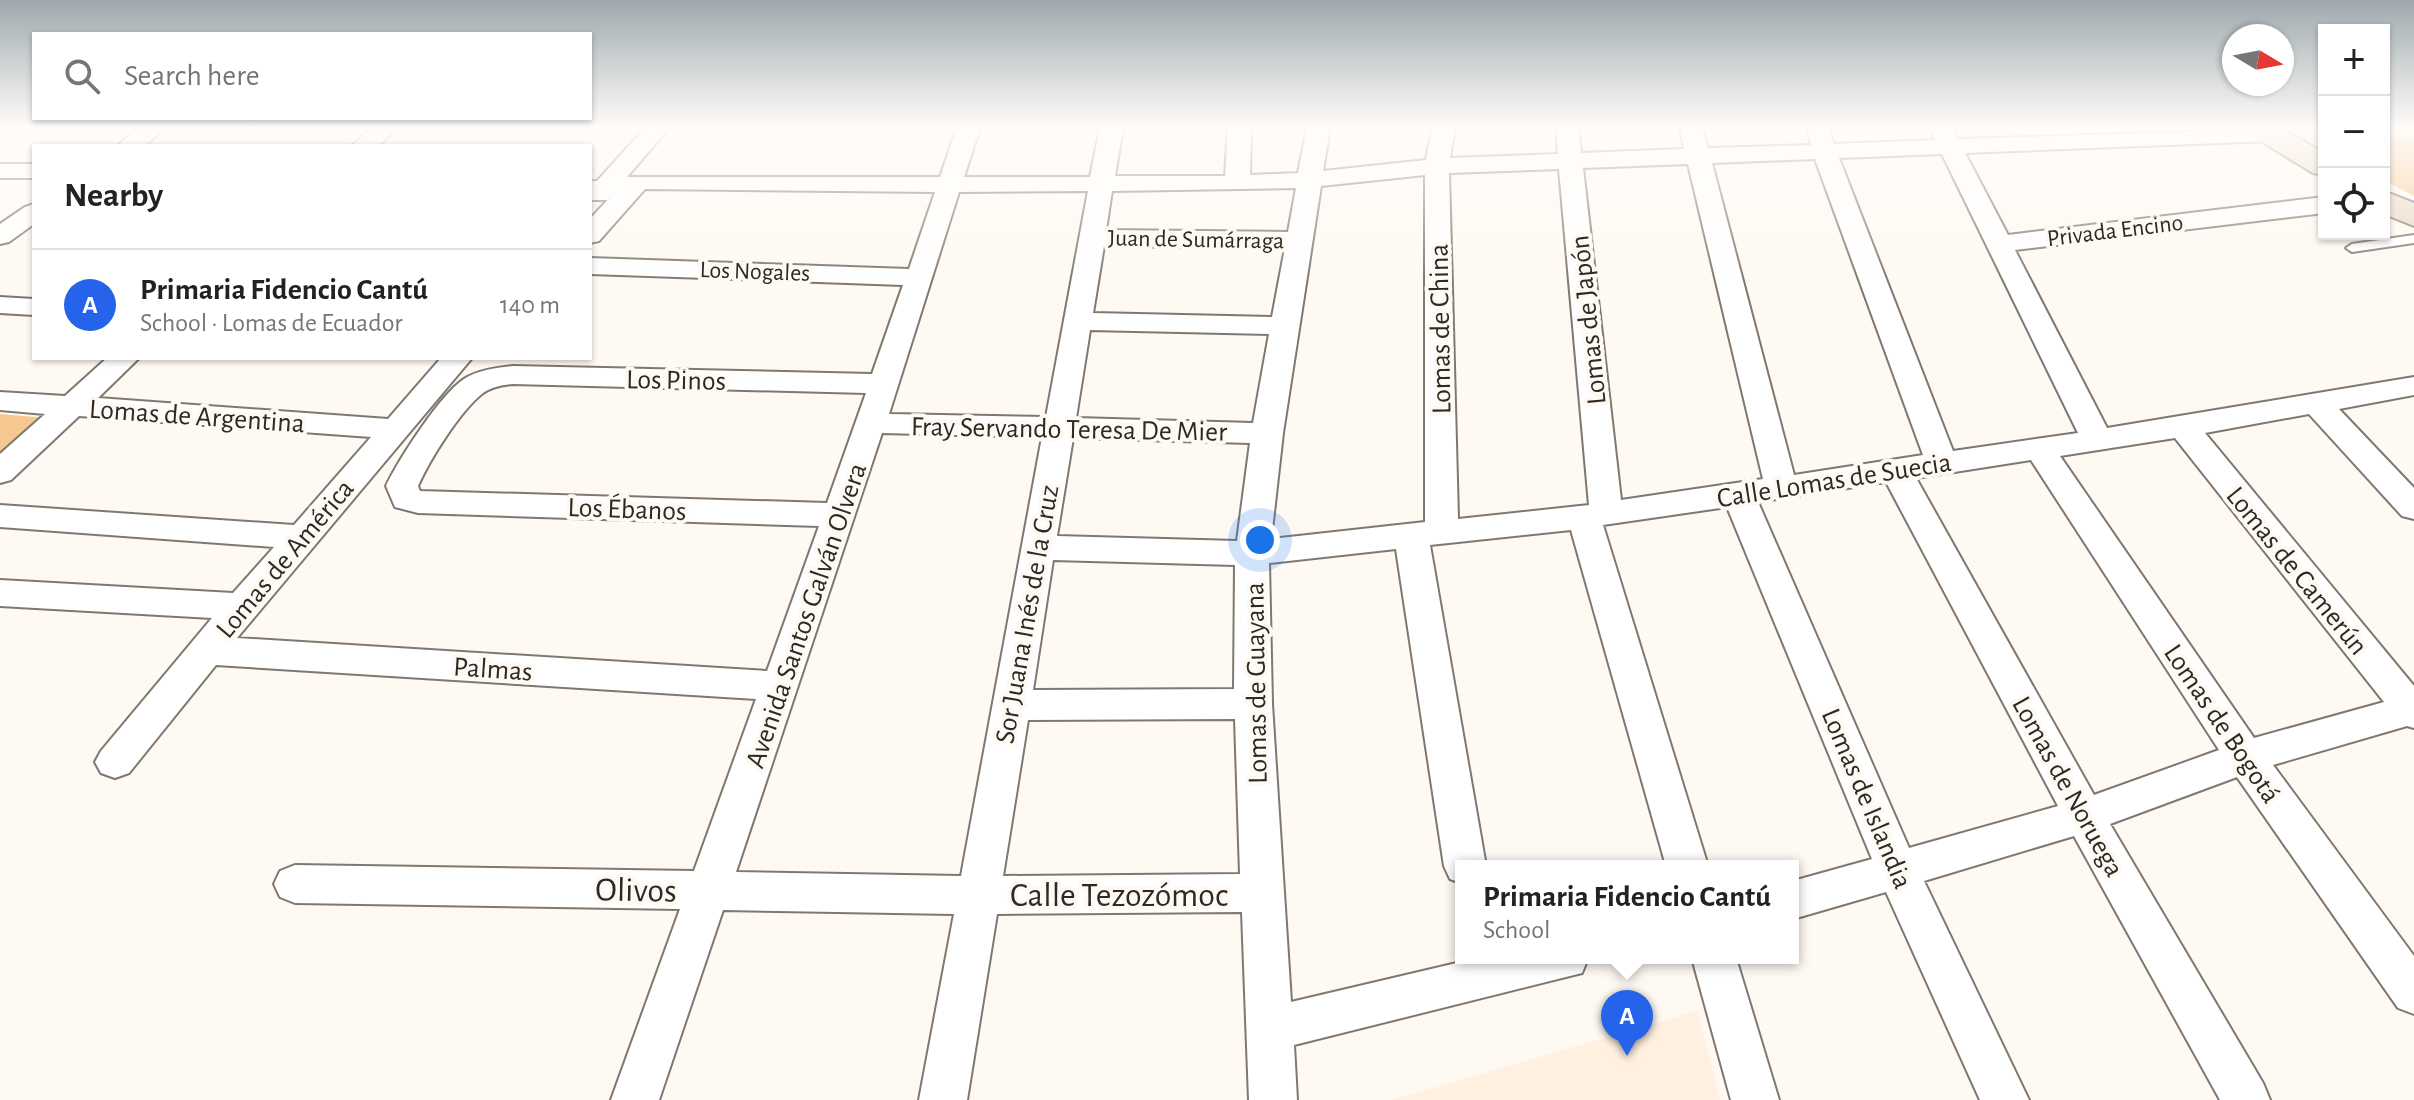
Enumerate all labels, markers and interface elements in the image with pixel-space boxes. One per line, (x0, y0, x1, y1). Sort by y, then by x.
north arrow (2222, 24, 2294, 96)
map controls (2318, 24, 2390, 240)
button: + (2318, 24, 2390, 96)
search box (32, 32, 592, 120)
icon: search (60, 54, 104, 98)
text: Search here (124, 61, 260, 91)
button: − (2318, 96, 2390, 168)
button: locate (2318, 168, 2390, 240)
text: Nearby (64, 179, 163, 213)
street label: Privada Encino (2046, 211, 2185, 251)
street label: Juan de Sumárraga (1108, 226, 1284, 254)
street label: Lomas de Japón (1566, 234, 1612, 406)
street label: Lomas de China (1426, 243, 1456, 414)
street label: Los Nogales (699, 258, 811, 286)
text: Primaria Fidencio Cantú (140, 275, 428, 305)
text: A (82, 292, 98, 318)
text: 140 m (500, 292, 560, 318)
text: School · Lomas de Ecuador (140, 310, 403, 336)
street label: Los Pinos (626, 366, 726, 396)
street label: Lomas de Argentina (88, 395, 306, 439)
street label: Fray Servando Teresa De Mier (911, 413, 1227, 447)
street label: Calle Lomas de Suecia (1715, 449, 1953, 513)
street label: Avenida Santos Galván Olvera (741, 460, 872, 772)
street label: Lomas de América (211, 475, 360, 644)
street label: Lomas de Camerún (2220, 482, 2372, 661)
street label: Sor Juana Inés de la Cruz (991, 483, 1065, 746)
street label: Los Ébanos (567, 491, 687, 526)
your location (1240, 520, 1280, 560)
street label: Lomas de Guayana (1241, 582, 1273, 784)
street label: Lomas de Bogotá (2158, 640, 2285, 809)
street label: Palmas (452, 653, 533, 687)
street label: Lomas de Noruega (2006, 692, 2128, 882)
street label: Lomas de Islandia (1816, 705, 1917, 893)
popup (1455, 860, 1799, 964)
street label: Olivos (595, 873, 677, 909)
street label: Calle Tezozómoc (1010, 879, 1228, 913)
text: Primaria Fidencio Cantú (1483, 882, 1771, 912)
text: School (1483, 917, 1550, 943)
pin: A (1601, 990, 1653, 1056)

